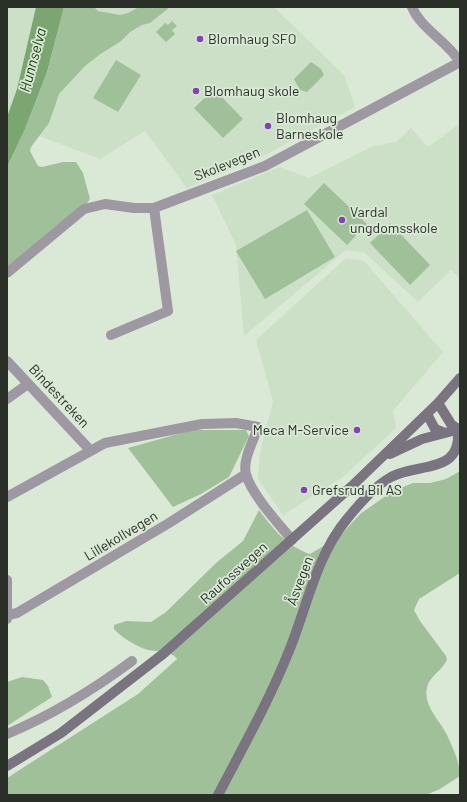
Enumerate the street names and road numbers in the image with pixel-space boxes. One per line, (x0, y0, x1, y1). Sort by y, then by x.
street label: Skolevegen (192, 143, 262, 185)
street label: Bindestreken (25, 361, 93, 431)
street label: Lillekollvegen (81, 508, 161, 564)
street label: Raufossvegen (197, 539, 271, 607)
street label: Åsvegen (283, 554, 317, 608)

